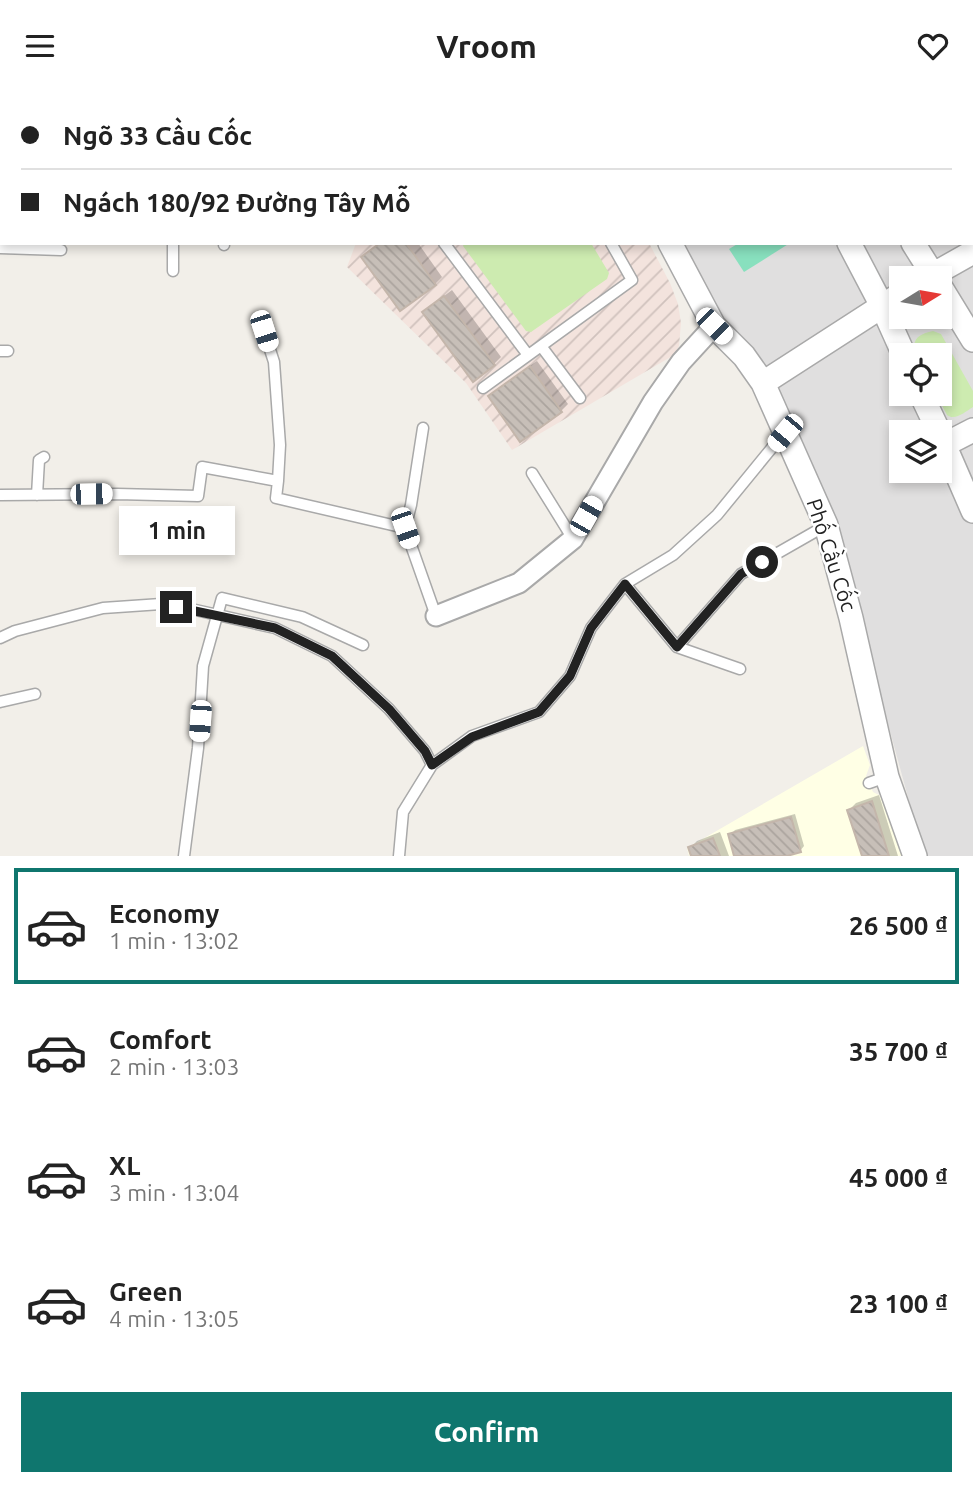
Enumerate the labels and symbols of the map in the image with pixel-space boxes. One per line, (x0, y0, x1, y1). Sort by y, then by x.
north arrow (889, 266, 952, 329)
car (692, 304, 737, 348)
car (248, 308, 281, 354)
car (764, 410, 807, 456)
car (70, 483, 113, 505)
car (567, 493, 606, 539)
street label: Phố Cầu Cốc (802, 495, 864, 614)
callout: 1 min (118, 505, 234, 554)
car (389, 505, 422, 551)
route start (746, 546, 778, 578)
route end (160, 591, 192, 623)
car (189, 699, 212, 743)

